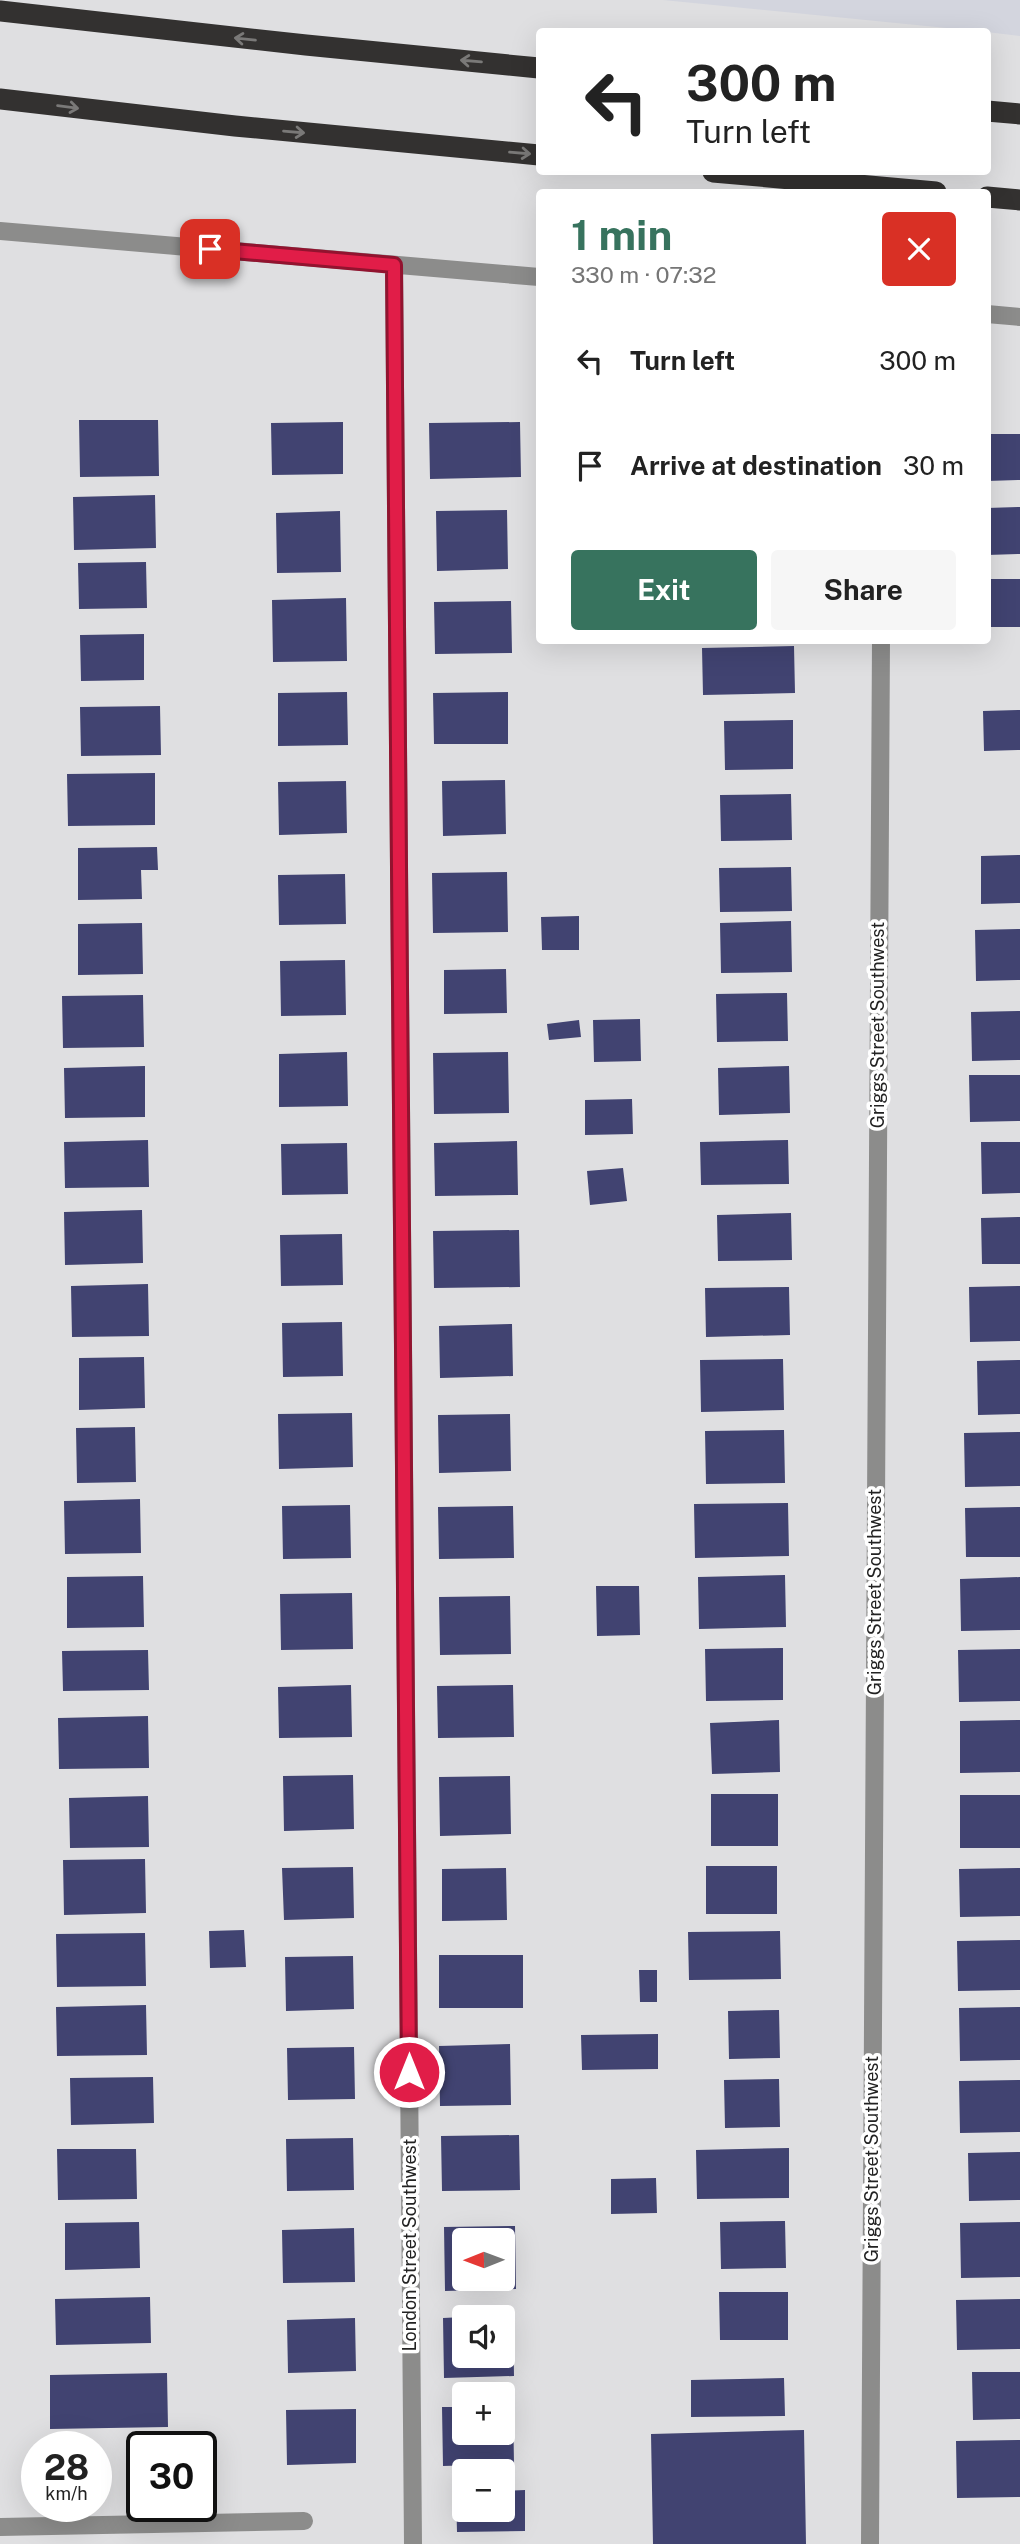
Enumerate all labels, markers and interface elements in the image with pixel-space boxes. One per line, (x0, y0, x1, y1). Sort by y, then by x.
one-way arrow (234, 32, 257, 45)
one-way arrow (460, 54, 483, 67)
text: 300 m (686, 54, 836, 112)
icon: left (571, 56, 662, 147)
one-way arrow (56, 100, 79, 113)
text: Turn left (686, 113, 811, 150)
one-way arrow (282, 126, 305, 139)
one-way arrow (509, 147, 531, 160)
text: 1 min (571, 210, 672, 259)
button: close (882, 212, 956, 286)
pin (180, 219, 240, 279)
icon: arrive (191, 230, 229, 268)
text: 330 m · 07:32 (571, 261, 716, 288)
icon: left (571, 342, 609, 380)
text: Turn left (630, 345, 735, 376)
text: 300 m (879, 345, 956, 376)
icon: arrive (571, 447, 609, 485)
text: Arrive at destination (630, 450, 882, 481)
text: 30 m (903, 450, 964, 481)
button: Exit (571, 550, 757, 630)
button: Share (771, 550, 956, 630)
street label: Griggs Street Southwest (867, 922, 888, 1128)
street label: Griggs Street Southwest (864, 1489, 885, 1695)
position arrow (372, 2035, 446, 2109)
street label: Griggs Street Southwest (861, 2056, 882, 2262)
street label: London Street Southwest (399, 2139, 420, 2351)
north arrow (452, 2228, 514, 2291)
map controls (452, 2228, 515, 2522)
button: sound (452, 2305, 515, 2368)
button: + (452, 2382, 515, 2445)
speed limit sign: 30 (126, 2431, 217, 2522)
text: 28 (44, 2447, 89, 2488)
button: − (452, 2459, 515, 2522)
text: km/h (45, 2483, 88, 2504)

